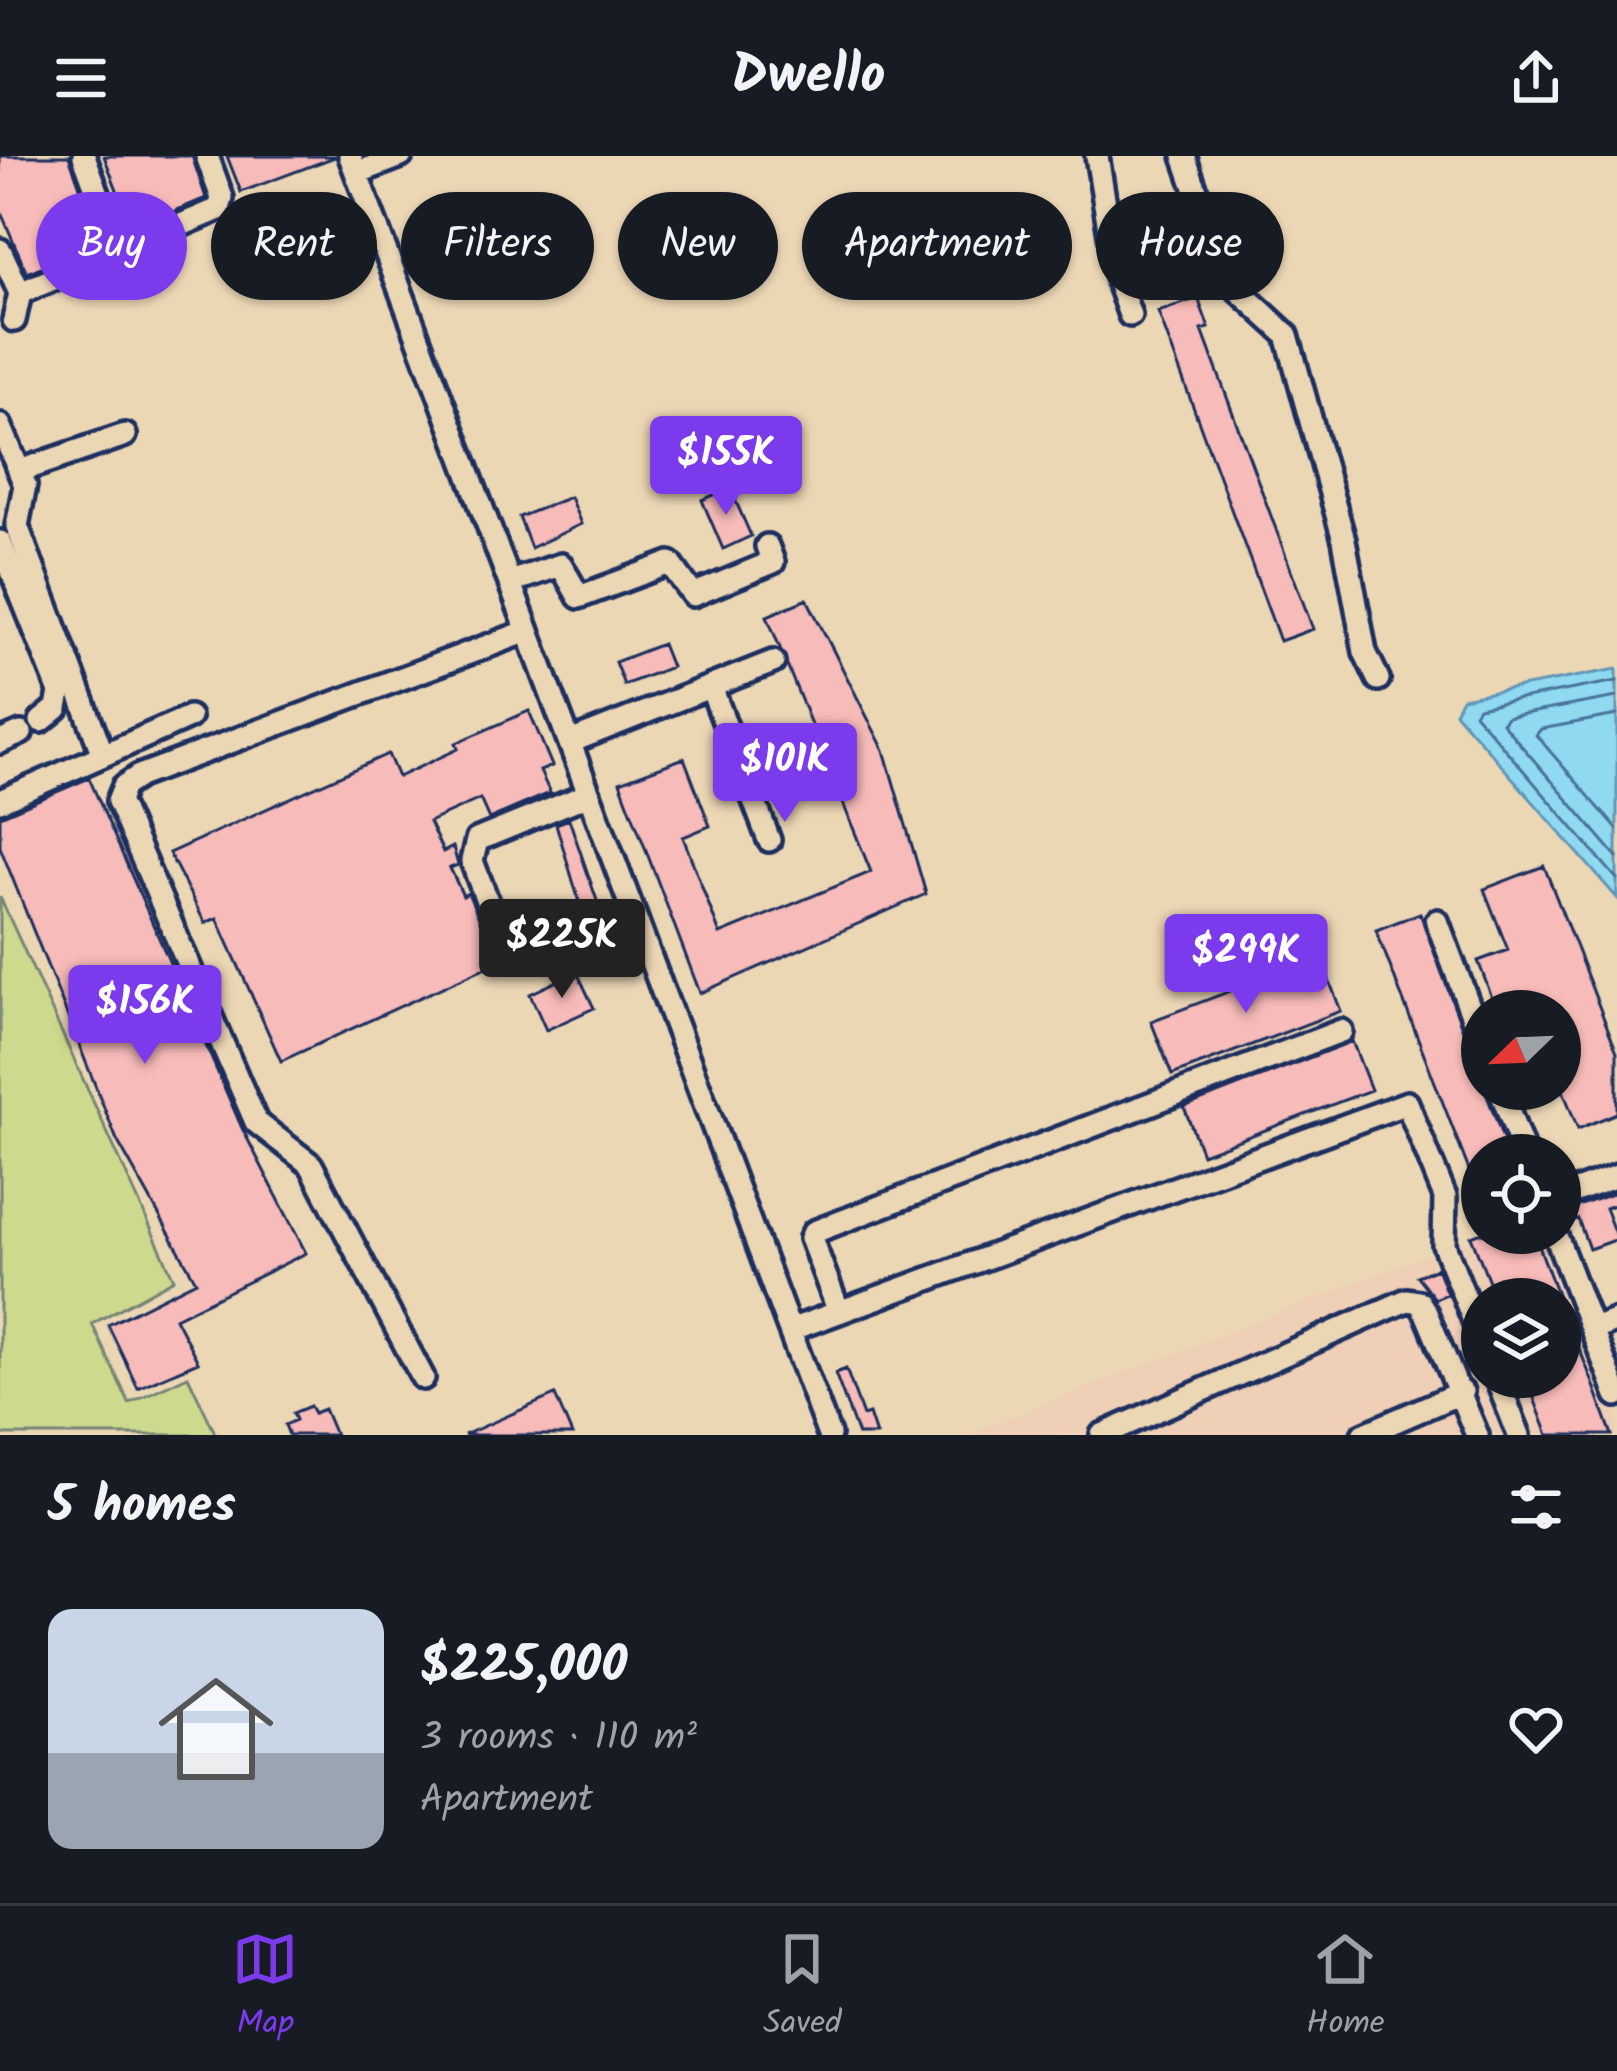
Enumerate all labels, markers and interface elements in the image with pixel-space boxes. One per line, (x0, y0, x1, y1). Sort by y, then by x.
text: Dwello (731, 35, 886, 121)
icon: menu (48, 45, 114, 111)
icon: share (1503, 45, 1569, 111)
chip: Buy (36, 192, 187, 300)
chip: Rent (211, 192, 377, 300)
chip: Filters (401, 192, 594, 300)
chip: New (618, 192, 778, 300)
chip: Apartment (802, 192, 1072, 300)
chip: House (1096, 192, 1284, 300)
pin: $155K (642, 416, 810, 518)
text: $155K (677, 424, 775, 486)
pin: $101K (701, 723, 869, 825)
text: $101K (740, 731, 830, 793)
pin: $225K (478, 899, 646, 1001)
text: $225K (506, 907, 618, 969)
pin: $299K (1162, 914, 1330, 1016)
text: $299K (1192, 922, 1300, 984)
pin: $156K (61, 965, 229, 1067)
text: $156K (95, 973, 195, 1035)
north arrow (1461, 990, 1581, 1110)
map controls (1461, 990, 1581, 1398)
button: locate (1461, 1134, 1581, 1254)
button: layers (1461, 1278, 1581, 1398)
text: 5 homes (48, 1467, 236, 1548)
icon: filters (1503, 1474, 1569, 1540)
text: $225,000 (420, 1627, 627, 1708)
icon: home (144, 1657, 288, 1801)
icon: heart (1503, 1696, 1569, 1762)
text: 3 rooms · 110 m² (420, 1708, 697, 1770)
text: Apartment (420, 1770, 593, 1832)
tab: Map (232, 1926, 298, 2051)
tab: Saved (763, 1926, 842, 2051)
tab: Home (1306, 1926, 1385, 2051)

